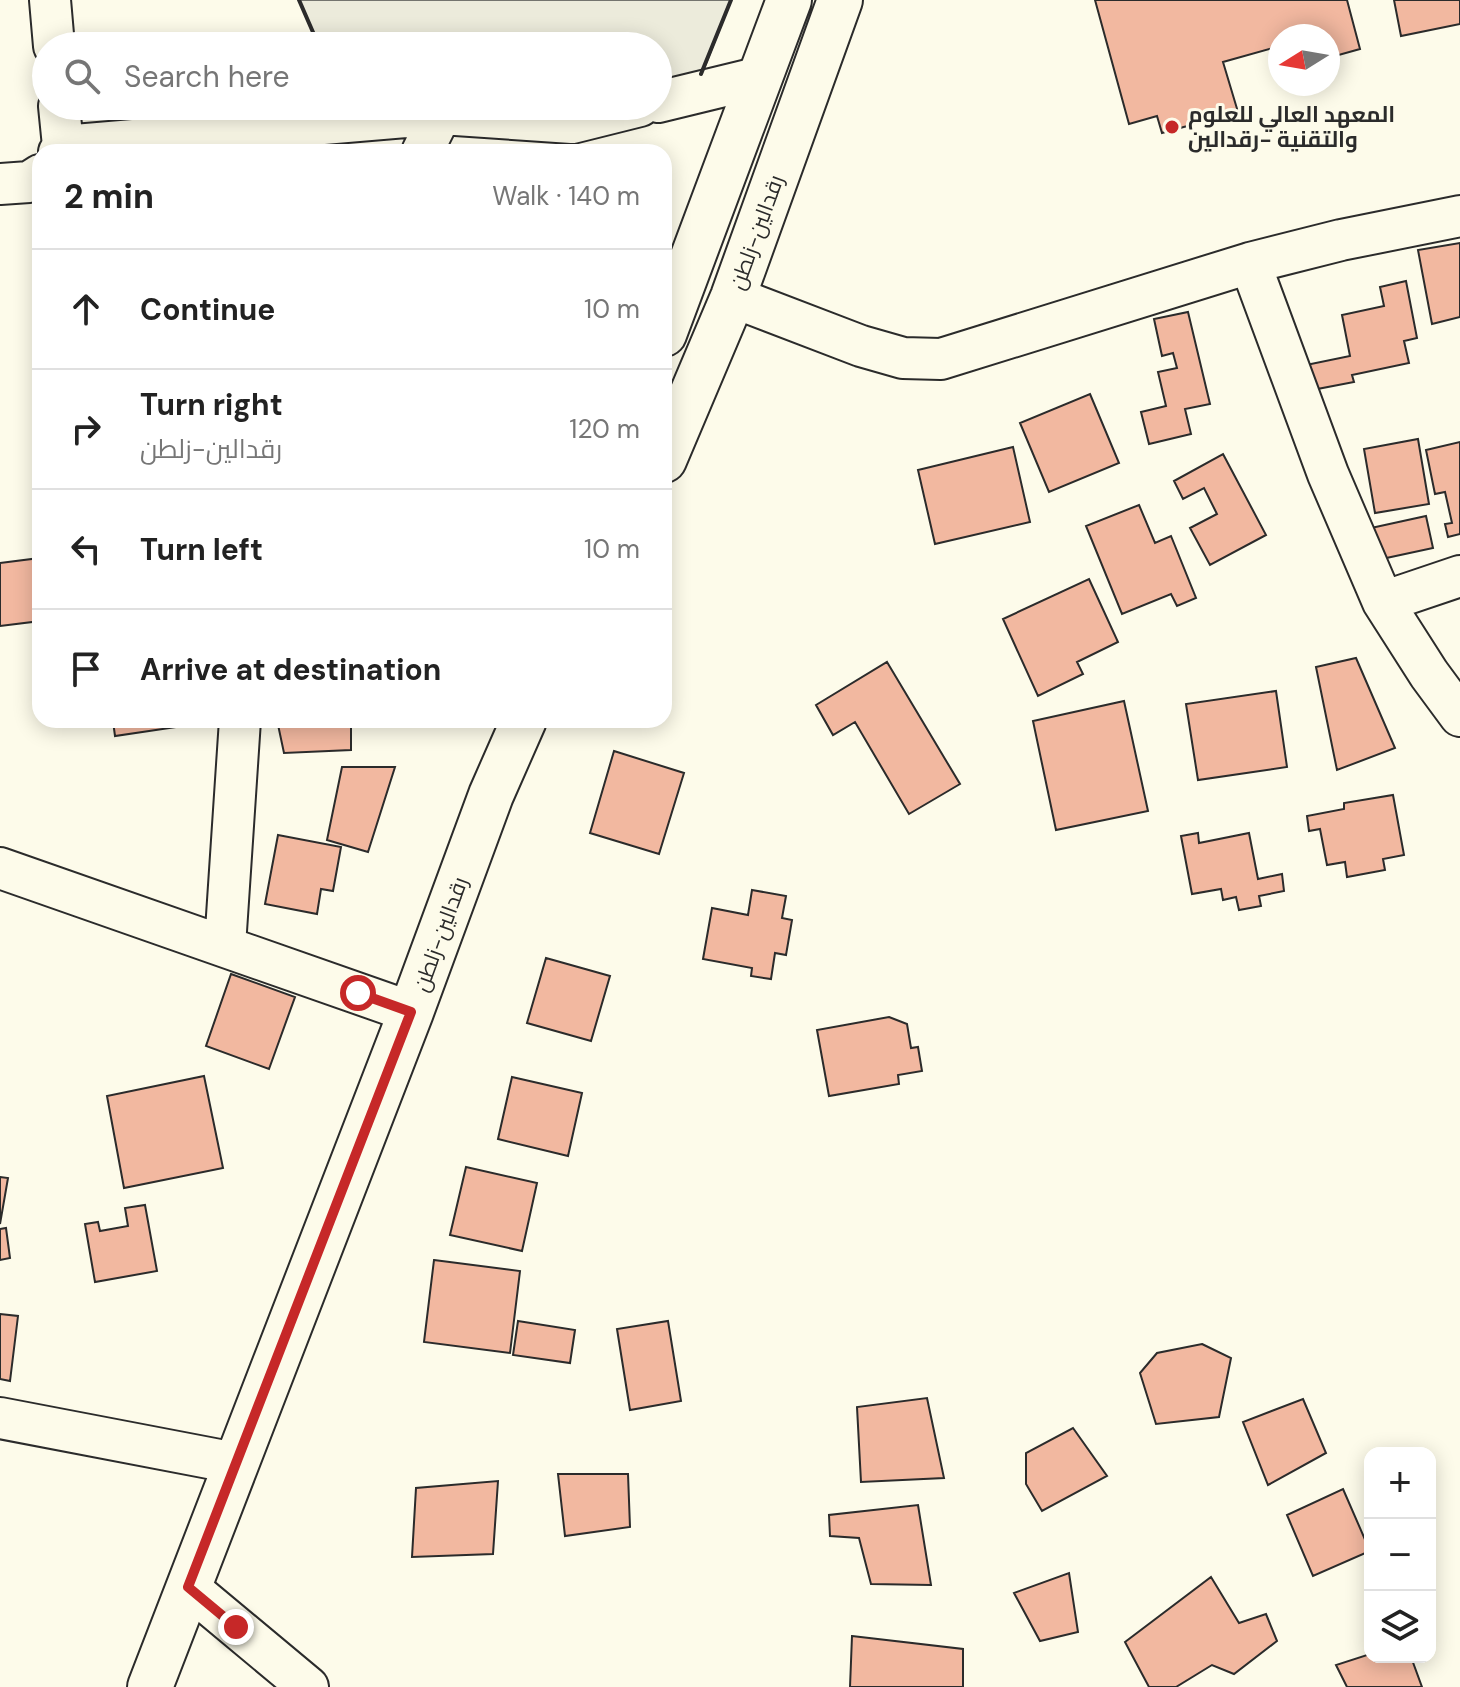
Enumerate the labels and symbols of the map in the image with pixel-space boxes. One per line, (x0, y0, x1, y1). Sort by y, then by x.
north arrow (1268, 24, 1340, 96)
place label: المعهد العالي للعلوم والتقنية -رقدالين (1188, 100, 1395, 154)
marker: المعهد العالي للعلوم والتقنية -رقدالين (1163, 118, 1181, 136)
street label: رقدالين-زلطن (722, 171, 791, 294)
street label: رقدالين-زلطن (406, 873, 475, 996)
route start (340, 975, 376, 1011)
route end (218, 1609, 254, 1645)

